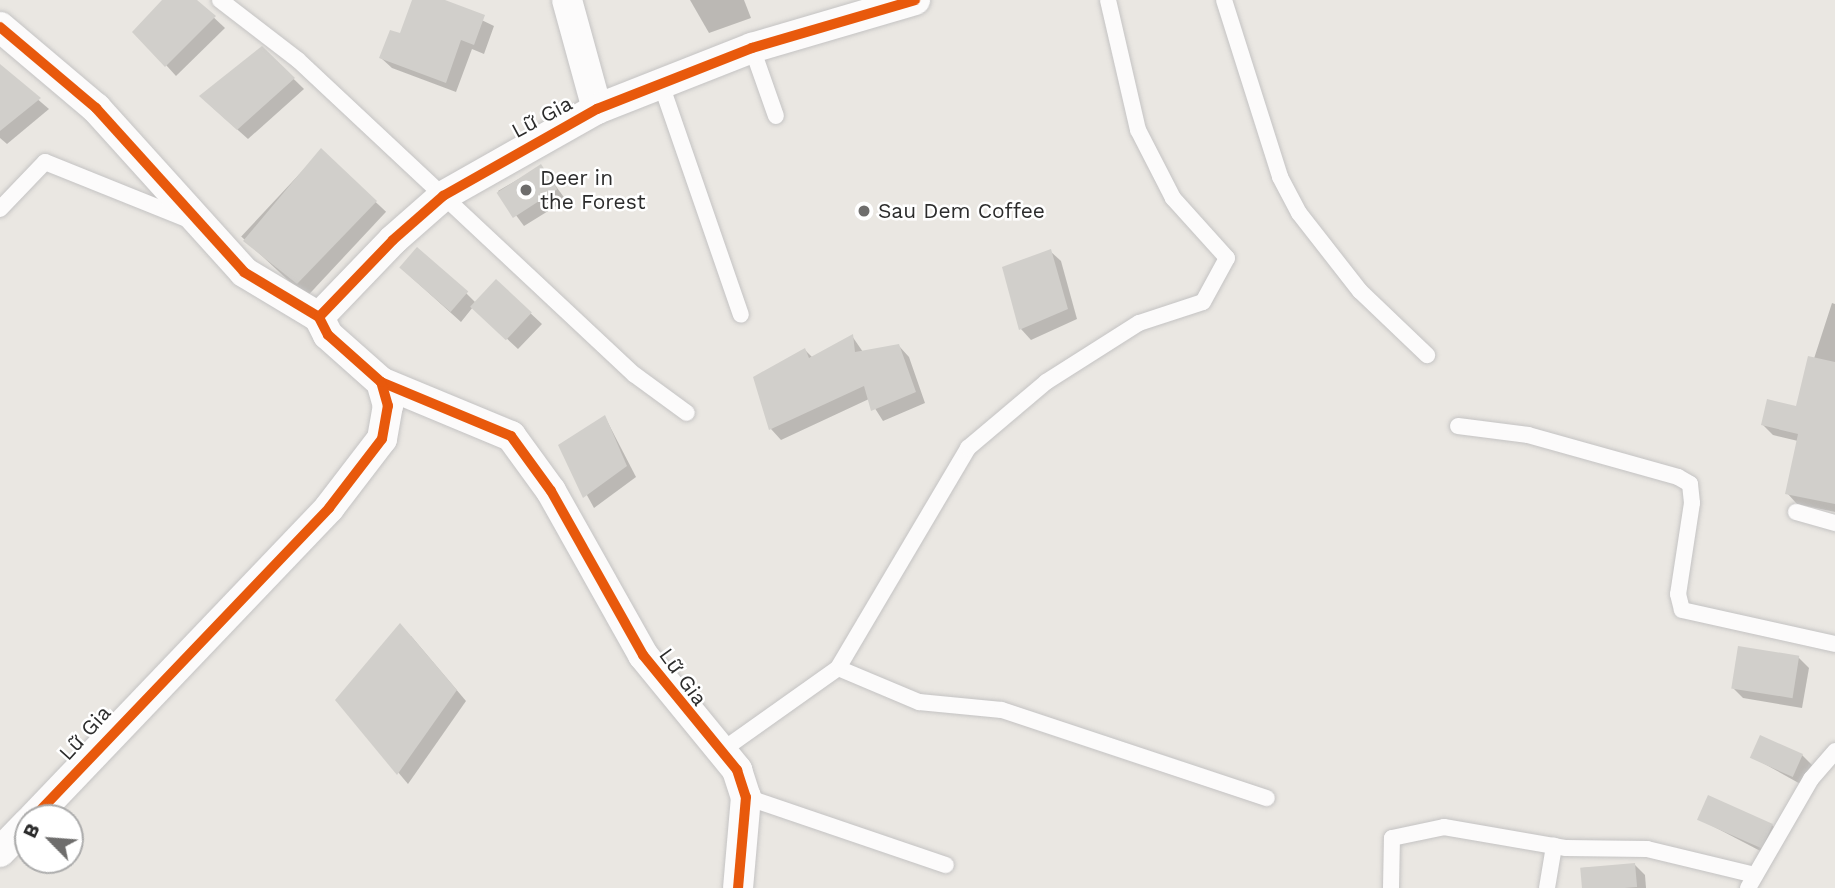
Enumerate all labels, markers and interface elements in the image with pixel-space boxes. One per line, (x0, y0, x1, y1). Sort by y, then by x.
street label: Lữ Gia (507, 91, 577, 143)
place label: Deer in the Forest (540, 165, 646, 215)
marker: Deer in the Forest (518, 182, 534, 198)
place label: Sau Dem Coffee (878, 198, 1045, 224)
marker: Sau Dem Coffee (856, 203, 872, 219)
street label: Lữ Gia (654, 643, 712, 711)
street label: Lữ Gia (54, 700, 116, 766)
north arrow (14, 804, 84, 874)
text: B (18, 820, 44, 842)

